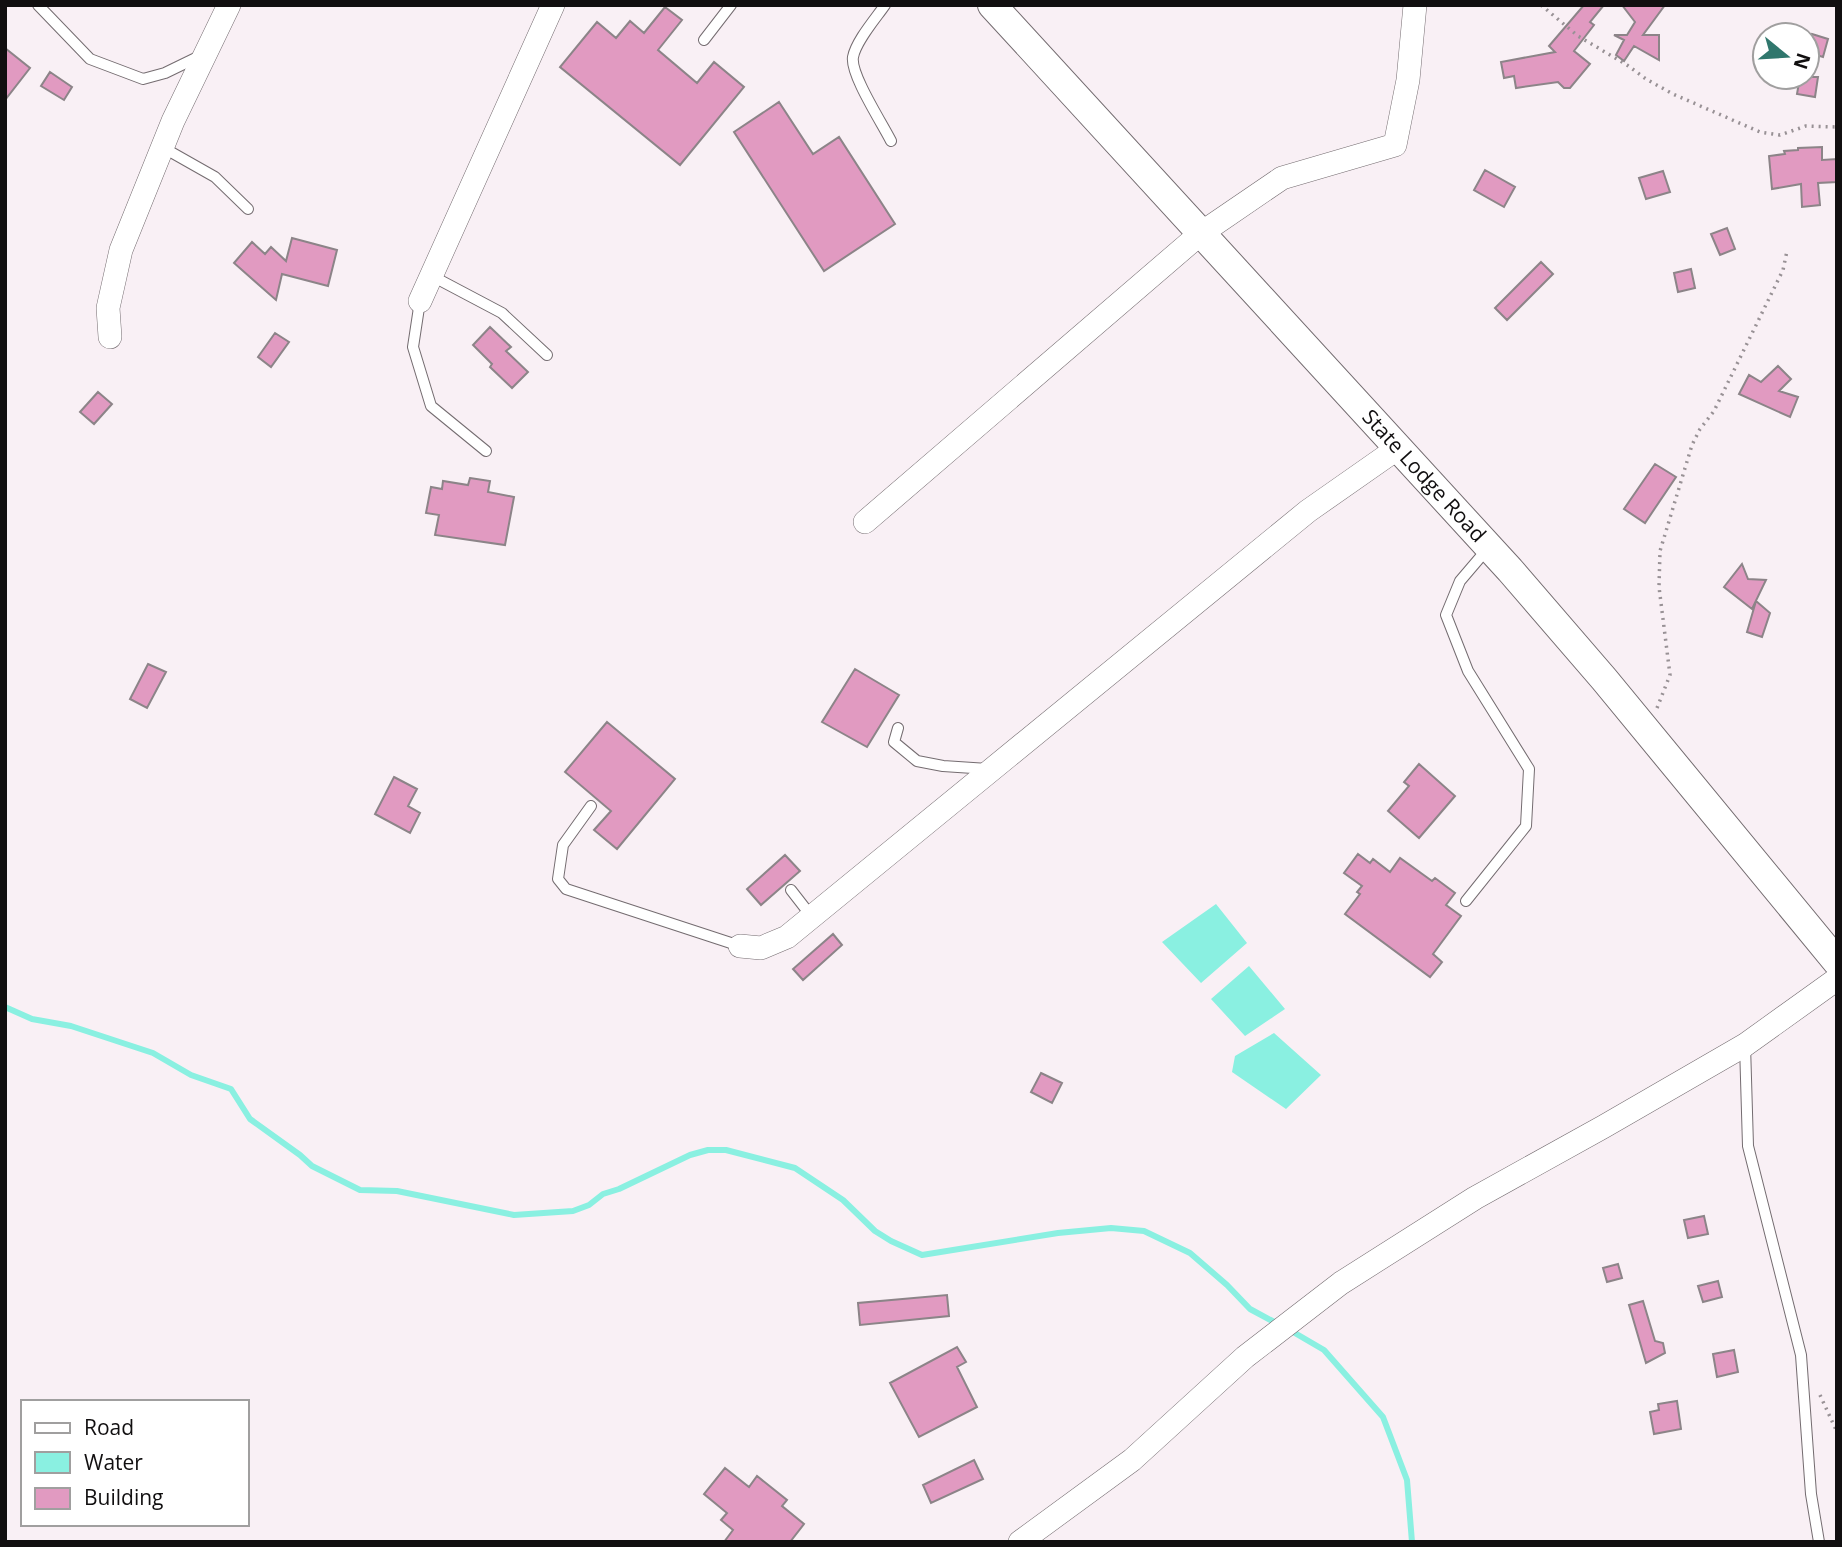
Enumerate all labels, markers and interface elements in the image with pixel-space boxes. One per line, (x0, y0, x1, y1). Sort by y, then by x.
north arrow (1751, 21, 1821, 91)
text: N (1787, 50, 1817, 73)
street label: State Lodge Road (1357, 403, 1493, 548)
legend (21, 1400, 248, 1526)
text: Road (84, 1413, 134, 1441)
text: Water (84, 1448, 143, 1476)
text: Building (84, 1483, 163, 1511)

